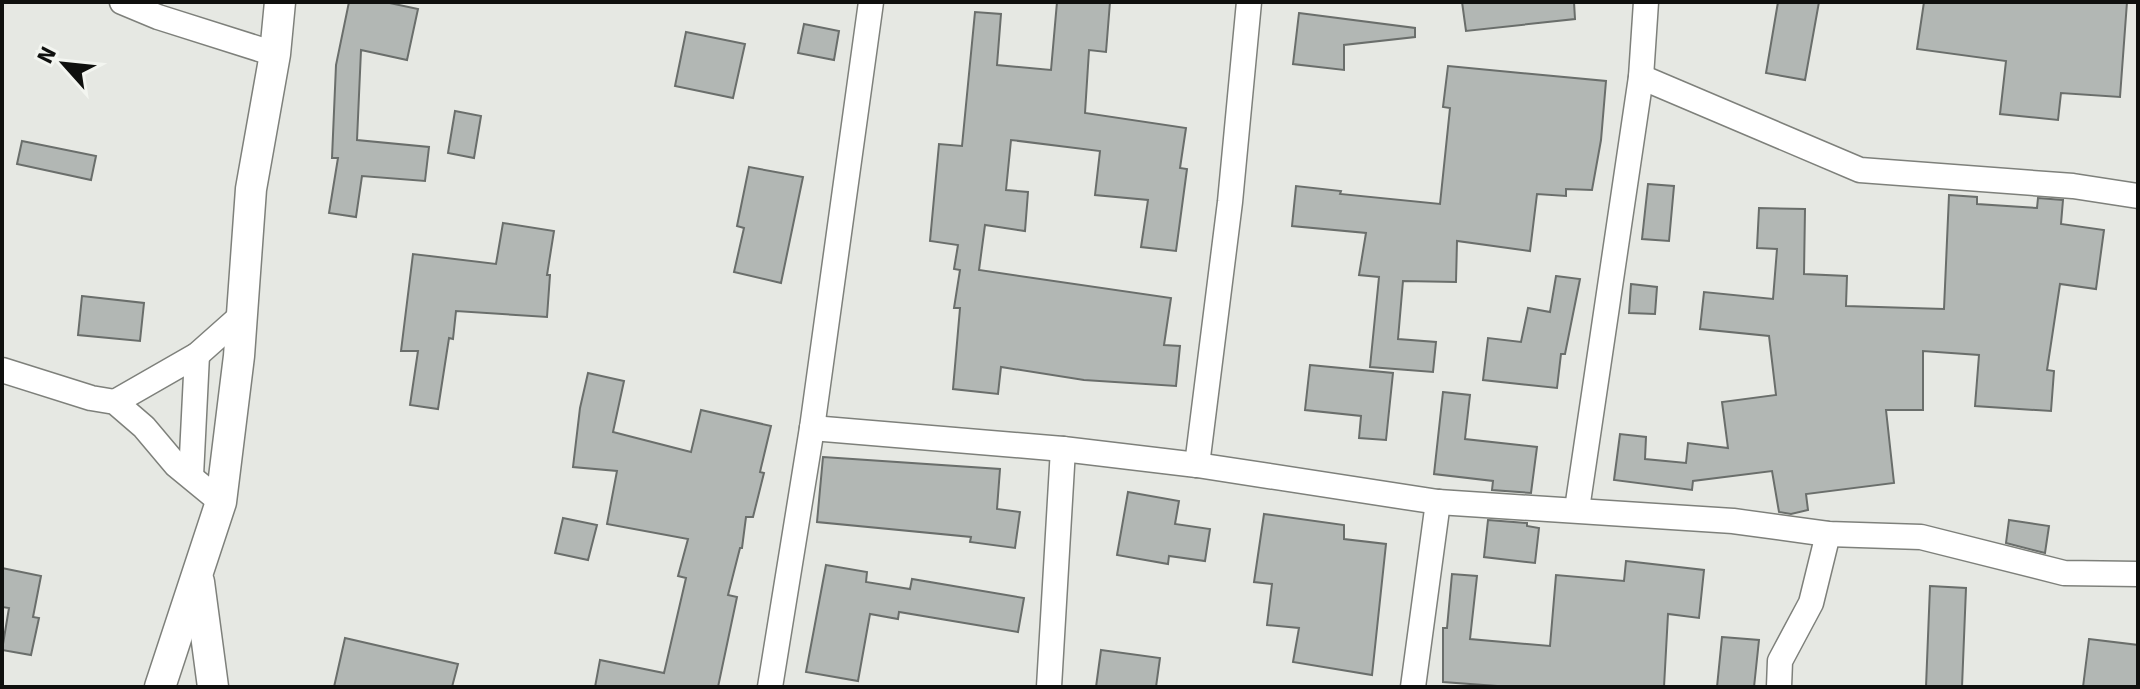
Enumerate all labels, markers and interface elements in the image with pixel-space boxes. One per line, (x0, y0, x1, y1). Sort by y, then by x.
north arrow (24, 24, 104, 104)
text: N (31, 42, 62, 68)

